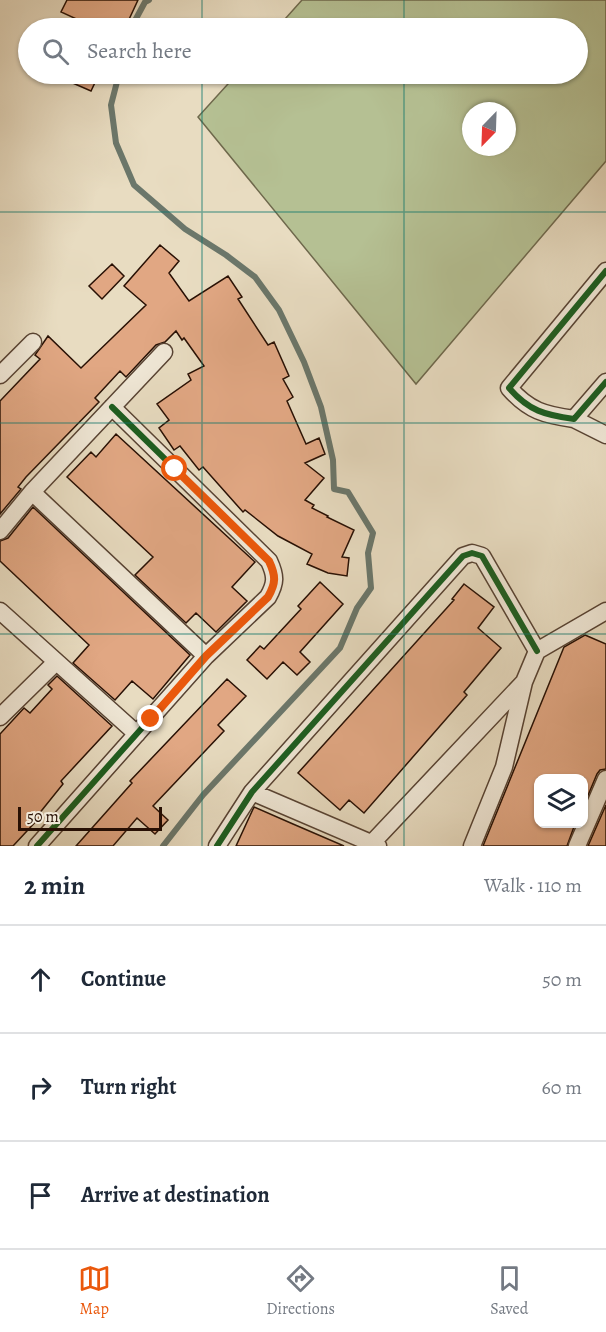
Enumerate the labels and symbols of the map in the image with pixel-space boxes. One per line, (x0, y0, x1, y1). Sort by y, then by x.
north arrow (462, 102, 516, 156)
route start (161, 455, 187, 481)
route end (137, 705, 163, 731)
scale bar (18, 804, 162, 832)

